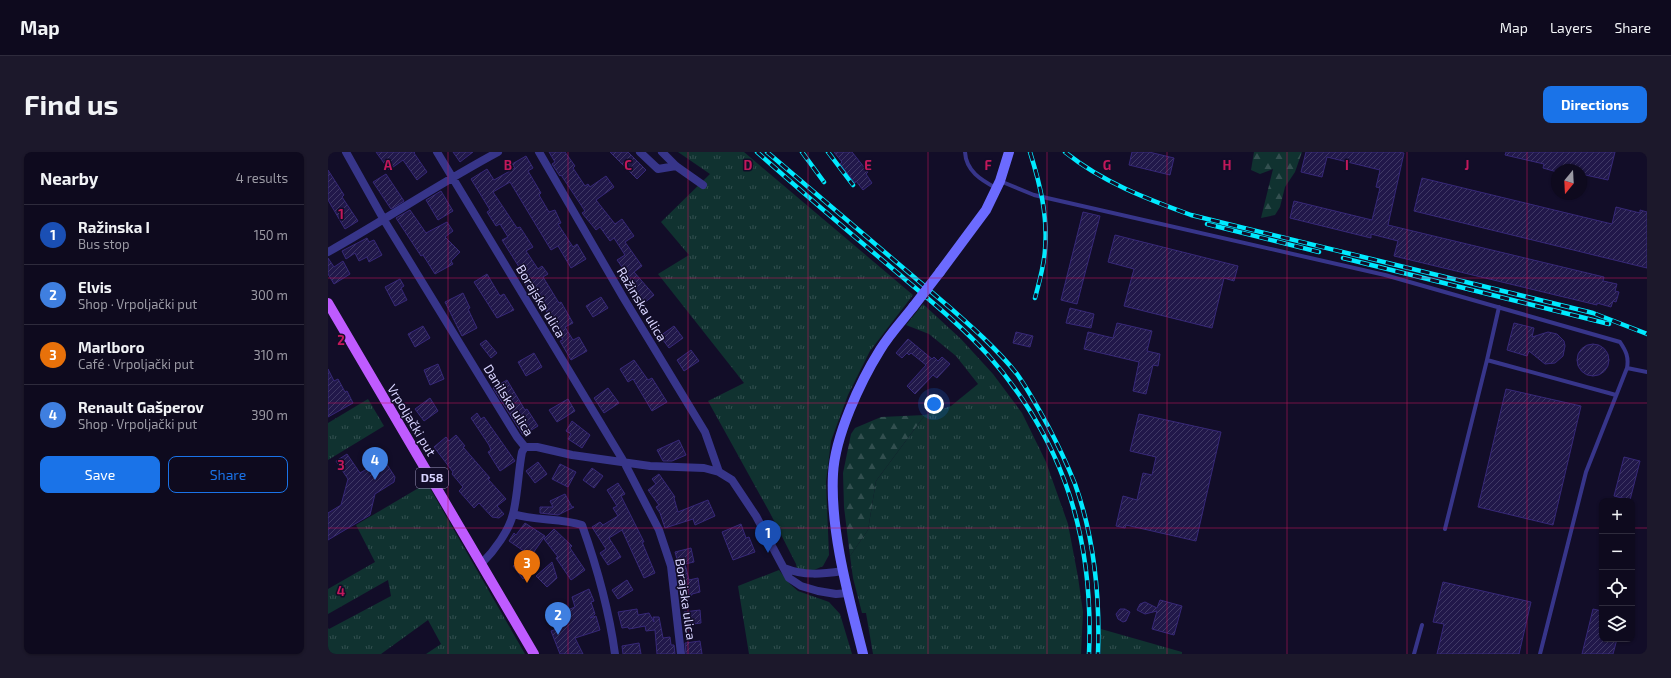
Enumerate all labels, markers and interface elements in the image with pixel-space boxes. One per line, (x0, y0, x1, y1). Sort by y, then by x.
text: Map (20, 16, 60, 39)
text: Map (1500, 19, 1528, 36)
text: Layers (1550, 19, 1592, 36)
text: Share (1614, 19, 1651, 36)
button: Directions (1543, 86, 1647, 123)
text: Find us (24, 87, 118, 121)
text: A (384, 157, 393, 173)
text: B (504, 157, 512, 173)
text: C (624, 157, 632, 173)
text: D (744, 157, 753, 173)
text: E (864, 157, 872, 173)
text: F (984, 157, 992, 173)
text: G (1103, 157, 1111, 173)
text: H (1223, 157, 1232, 173)
text: I (1345, 157, 1349, 173)
text: J (1465, 157, 1469, 173)
north arrow (1551, 164, 1587, 200)
text: Nearby (40, 168, 98, 188)
text: 4 results (236, 170, 288, 186)
text: 1 (338, 206, 344, 222)
text: Ražinska I (78, 218, 150, 236)
text: 1 (50, 227, 56, 243)
text: 150 m (254, 227, 288, 243)
text: Bus stop (78, 236, 129, 252)
street label: Borajska ulica (513, 262, 569, 340)
street label: Ražinska ulica (614, 264, 670, 344)
text: Elvis (78, 278, 112, 296)
text: 2 (49, 287, 57, 303)
text: 300 m (251, 287, 288, 303)
text: Shop · Vrpoljački put (78, 296, 197, 312)
text: 2 (337, 332, 345, 348)
text: Marlboro (78, 338, 145, 356)
text: 3 (49, 347, 57, 363)
text: 310 m (253, 347, 288, 363)
text: Café · Vrpoljački put (78, 356, 194, 372)
street label: Danilska ulica (481, 361, 537, 439)
street label: Vrpoljački put (384, 381, 440, 459)
your location (924, 394, 944, 414)
text: Renault Gašperov (78, 398, 204, 416)
text: 4 (49, 407, 57, 423)
text: 390 m (251, 407, 288, 423)
text: Shop · Vrpoljački put (78, 416, 197, 432)
pin: 4 (362, 447, 388, 480)
button: Save (40, 456, 160, 493)
button: Share (168, 456, 288, 493)
text: 3 (337, 457, 345, 473)
road number: D58 (416, 468, 448, 488)
map controls (1599, 498, 1635, 642)
button: + (1599, 498, 1635, 534)
pin: 1 (755, 520, 781, 553)
button: − (1599, 534, 1635, 570)
pin: 3 (514, 550, 540, 583)
street label: Borajska ulica (672, 557, 700, 641)
button: locate (1599, 570, 1635, 606)
text: 4 (337, 583, 345, 599)
pin: 2 (545, 602, 571, 635)
button: layers (1599, 606, 1635, 642)

